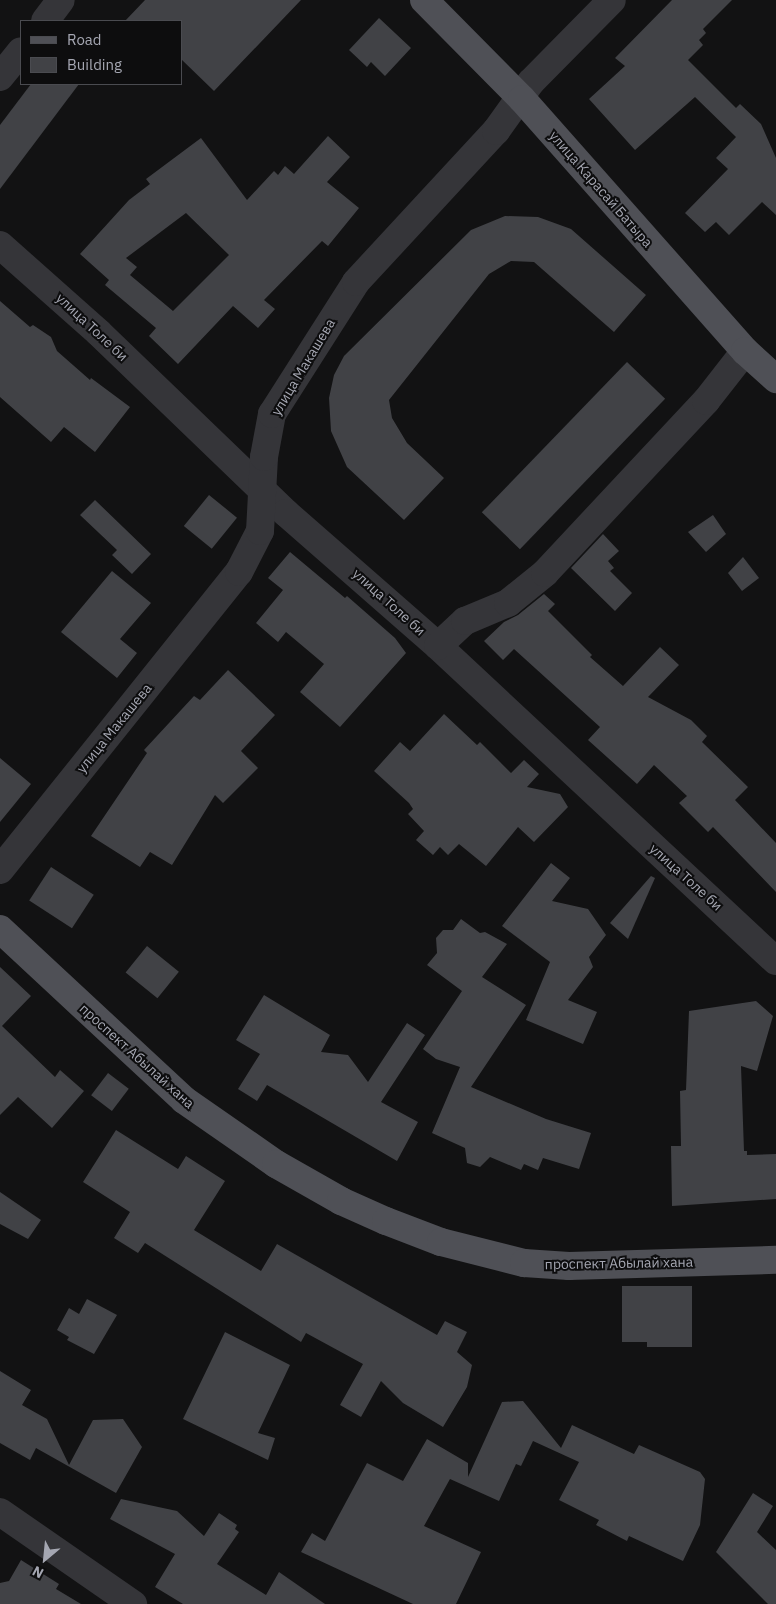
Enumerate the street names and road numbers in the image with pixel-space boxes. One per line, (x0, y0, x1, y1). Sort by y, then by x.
street label: улица Карасай Батыра (546, 127, 656, 251)
street label: улица Толе би (53, 289, 131, 365)
street label: улица Макашева (267, 316, 339, 418)
street label: улица Толе би (349, 565, 429, 639)
street label: улица Макашева (73, 680, 155, 776)
street label: улица Толе би (646, 840, 726, 914)
street label: проспект Абылай хана (76, 1000, 198, 1112)
street label: проспект Абылай хана (545, 1253, 693, 1273)

